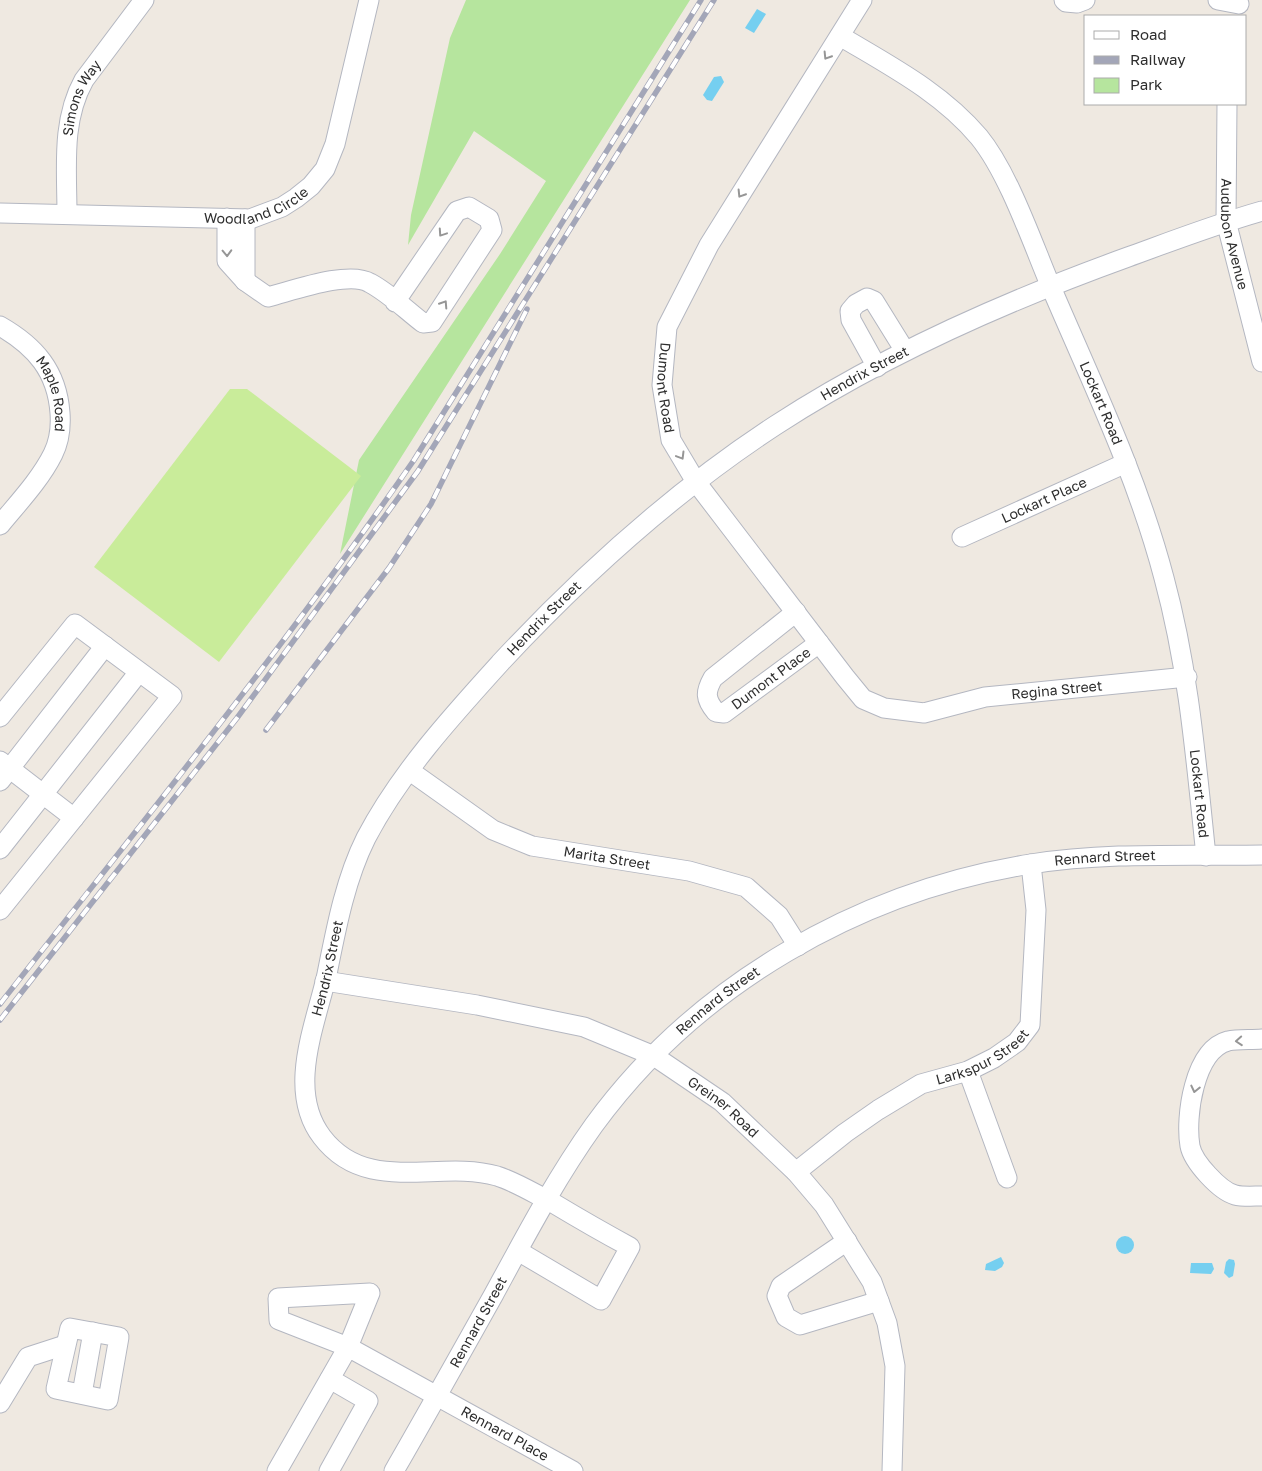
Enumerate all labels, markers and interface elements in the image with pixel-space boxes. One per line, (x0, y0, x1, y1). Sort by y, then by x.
legend (1084, 15, 1247, 105)
text: Road (1130, 25, 1167, 43)
text: Railway (1130, 50, 1186, 68)
one-way arrow (824, 51, 834, 60)
street label: Simons Way (59, 56, 104, 137)
text: Park (1130, 75, 1163, 93)
street label: Audubon Avenue (1218, 178, 1252, 291)
street label: Woodland Circle (204, 183, 311, 228)
one-way arrow (738, 188, 747, 198)
one-way arrow (439, 227, 448, 236)
one-way arrow (222, 249, 233, 257)
one-way arrow (438, 300, 447, 310)
street label: Dumont Road (654, 342, 679, 434)
street label: Hendrix Street (817, 342, 911, 404)
street label: Maple Road (33, 352, 69, 432)
street label: Lockart Road (1076, 359, 1127, 447)
one-way arrow (674, 451, 684, 460)
street label: Lockart Place (998, 473, 1089, 526)
street label: Hendrix Street (503, 577, 584, 658)
street label: Dumont Place (728, 643, 814, 713)
street label: Regina Street (1010, 676, 1103, 702)
street label: Lockart Road (1187, 748, 1213, 839)
street label: Marita Street (562, 842, 652, 873)
street label: Rennard Street (1053, 846, 1156, 869)
street label: Hendrix Street (307, 918, 346, 1018)
street label: Rennard Street (672, 962, 763, 1038)
street label: Larkspur Street (934, 1025, 1032, 1088)
one-way arrow (1234, 1035, 1242, 1046)
street label: Greiner Road (685, 1072, 763, 1141)
one-way arrow (1190, 1084, 1201, 1093)
street label: Rennard Street (446, 1273, 510, 1370)
street label: Rennard Place (458, 1402, 552, 1464)

